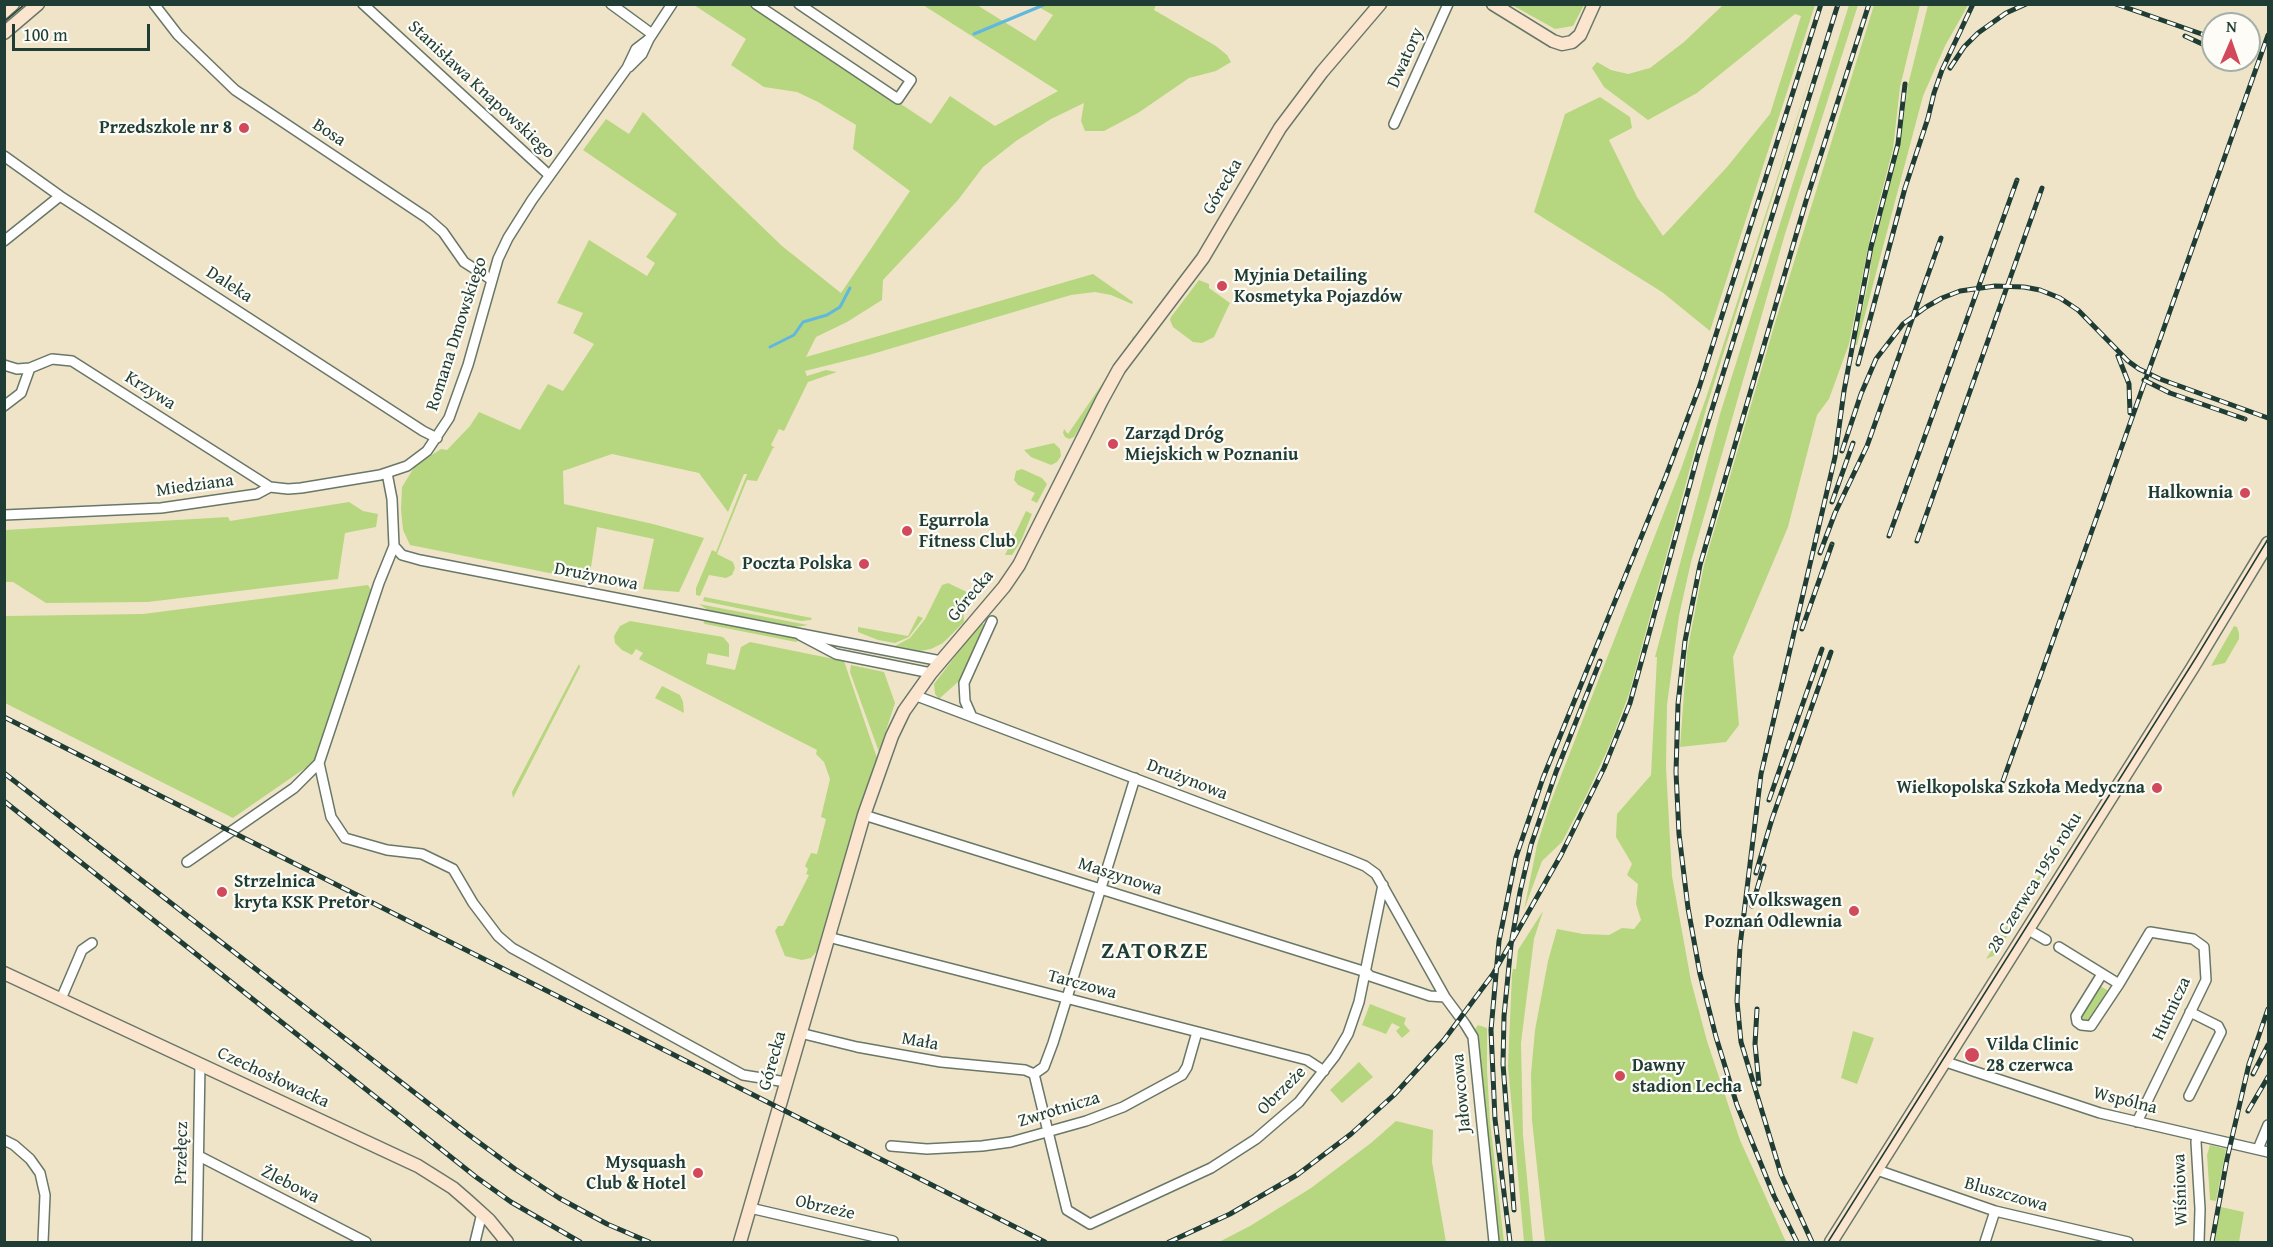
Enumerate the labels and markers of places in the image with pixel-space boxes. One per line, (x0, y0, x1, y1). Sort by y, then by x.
place label: Przedszkole nr 8 (99, 117, 232, 139)
marker: Przedszkole nr 8 (237, 121, 251, 135)
place label: Myjnia Detailing Kosmetyka Pojazdów (1234, 265, 1403, 308)
marker: Myjnia Detailing Kosmetyka Pojazdów (1215, 279, 1229, 293)
place label: Zarząd Dróg Miejskich w Poznaniu (1125, 423, 1298, 466)
marker: Zarząd Dróg Miejskich w Poznaniu (1106, 437, 1120, 451)
place label: Halkownia (2148, 482, 2233, 504)
marker: Halkownia (2238, 486, 2252, 500)
place label: Egurrola Fitness Club (919, 510, 1016, 552)
marker: Egurrola Fitness Club (900, 524, 914, 538)
place label: Poczta Polska (742, 553, 852, 575)
marker: Poczta Polska (857, 557, 871, 571)
place label: Wielkopolska Szkoła Medyczna (1896, 777, 2145, 799)
marker: Wielkopolska Szkoła Medyczna (2150, 781, 2164, 795)
place label: Strzelnica kryta KSK Pretor (234, 871, 370, 914)
marker: Strzelnica kryta KSK Pretor (215, 885, 229, 899)
place label: Volkswagen Poznań Odlewnia (1704, 890, 1842, 932)
marker: Volkswagen Poznań Odlewnia (1847, 904, 1861, 918)
place label: Vilda Clinic 28 czerwca (1986, 1034, 2079, 1076)
marker: Vilda Clinic 28 czerwca (1963, 1046, 1981, 1064)
place label: Dawny stadion Lecha (1632, 1055, 1742, 1098)
marker: Dawny stadion Lecha (1613, 1069, 1627, 1083)
place label: Mysquash Club & Hotel (586, 1152, 686, 1194)
marker: Mysquash Club & Hotel (691, 1166, 705, 1180)

